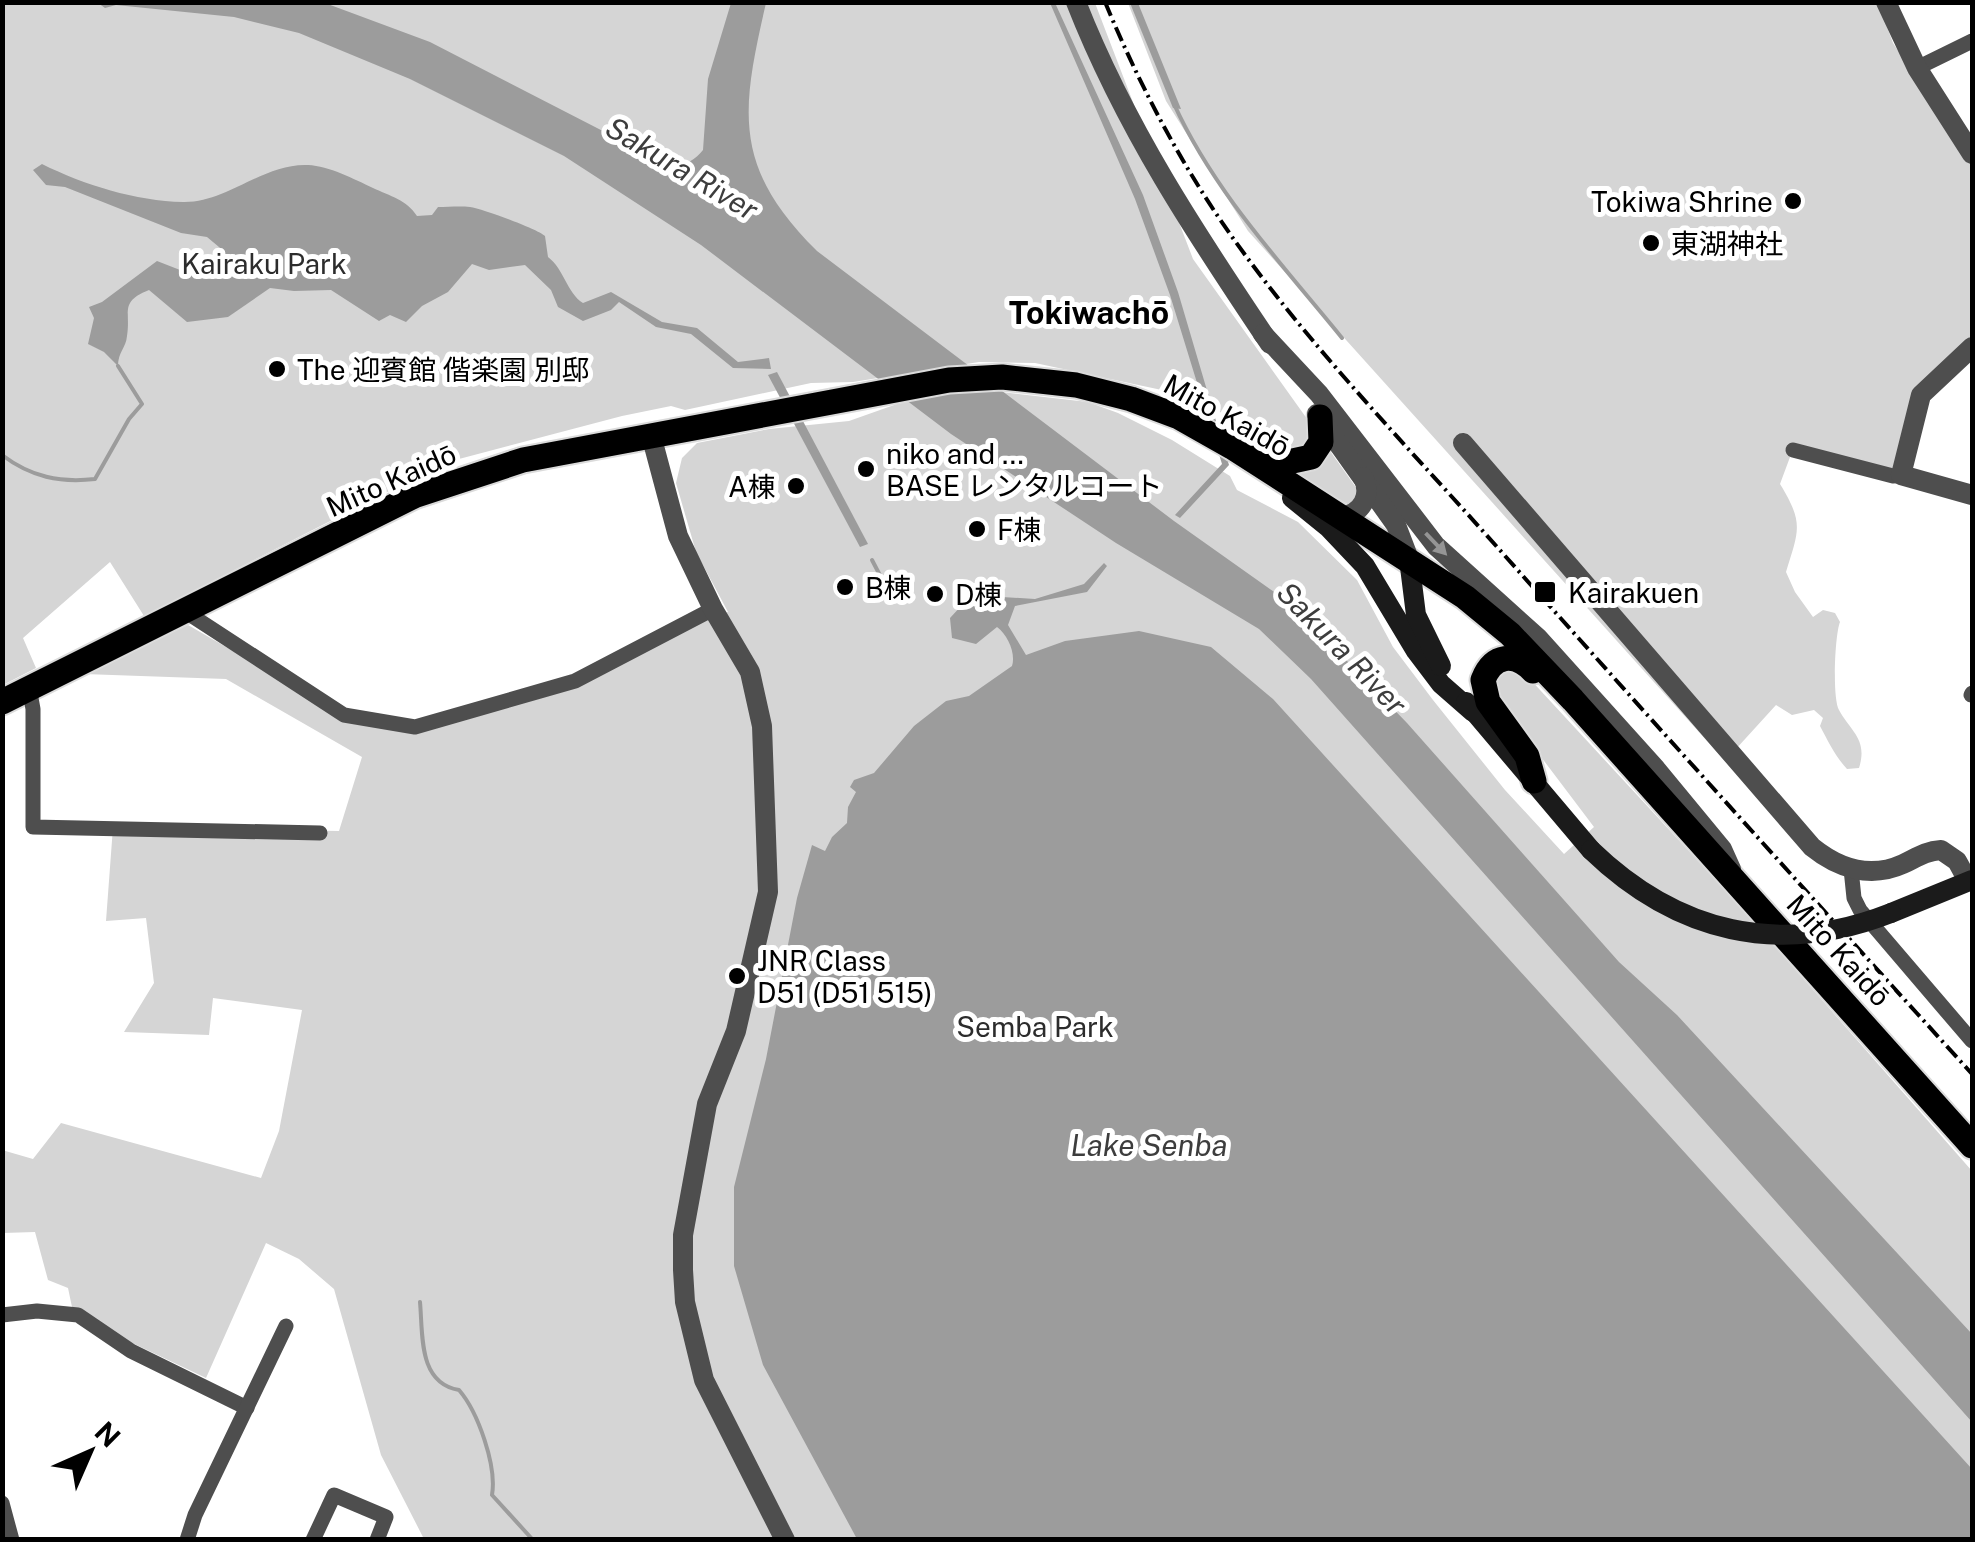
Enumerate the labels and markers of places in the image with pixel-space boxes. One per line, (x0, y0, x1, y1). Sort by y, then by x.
place label: Tokiwa Shrine (1591, 185, 1773, 218)
marker: Tokiwa Shrine (1782, 190, 1804, 212)
place label: 東湖神社 (1671, 227, 1783, 260)
marker: 東湖神社 (1640, 232, 1662, 254)
place label: The 迎賓館 偕楽園 別邸 (297, 353, 590, 386)
marker: The 迎賓館 偕楽園 別邸 (266, 358, 288, 380)
place label: niko and ... BASE レンタルコート (886, 437, 1162, 502)
marker: niko and ... BASE レンタルコート (855, 458, 877, 480)
place label: A棟 (728, 470, 776, 503)
marker: A棟 (785, 475, 807, 497)
place label: F棟 (997, 513, 1042, 546)
marker: F棟 (966, 518, 988, 540)
place label: B棟 (865, 571, 912, 604)
marker: B棟 (834, 576, 856, 598)
place label: Kairakuen (1568, 576, 1699, 609)
place label: D棟 (955, 578, 1002, 611)
marker: Kairakuen (1532, 579, 1558, 605)
marker: D棟 (924, 583, 946, 605)
place label: JNR Class D51 (D51 515) (757, 944, 933, 1009)
marker: JNR Class D51 (D51 515) (726, 965, 748, 987)

